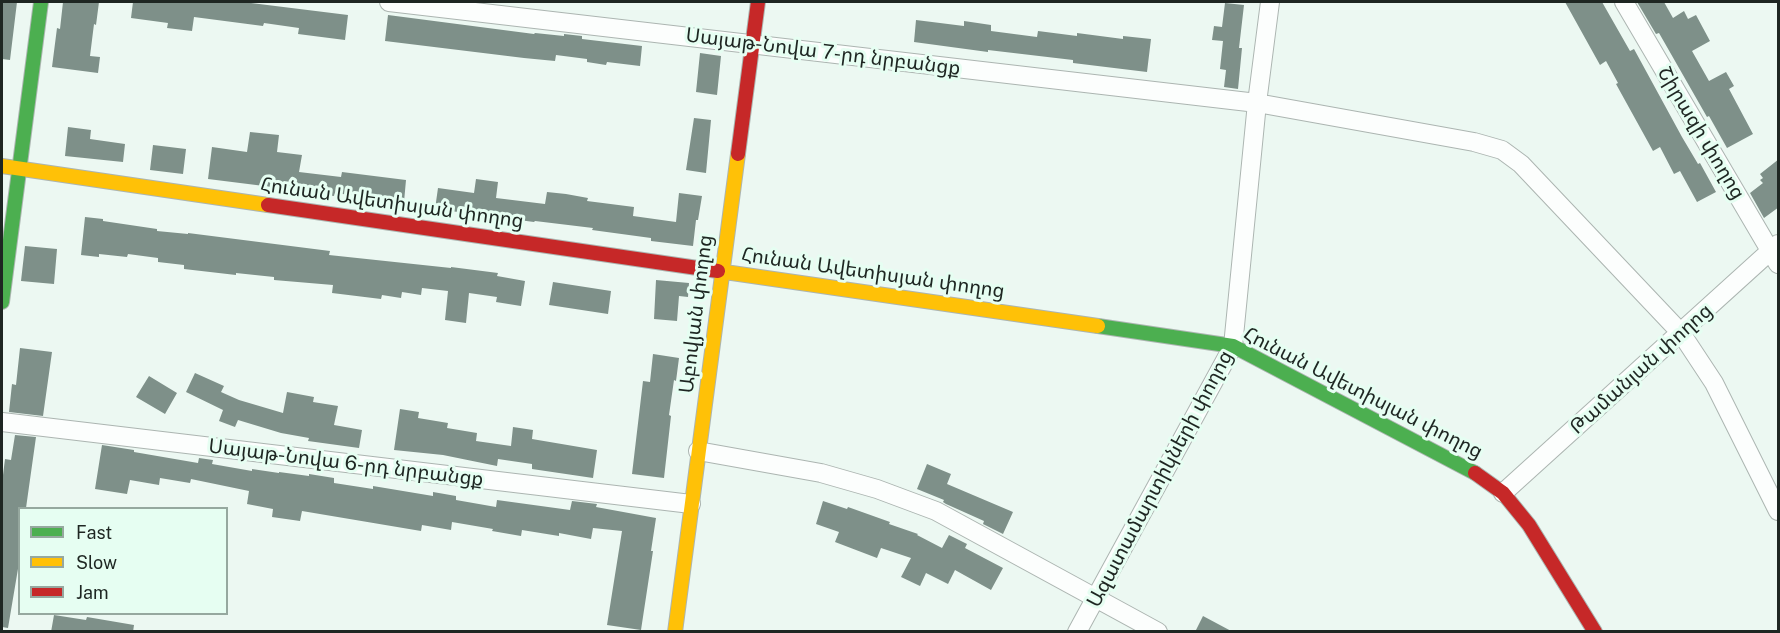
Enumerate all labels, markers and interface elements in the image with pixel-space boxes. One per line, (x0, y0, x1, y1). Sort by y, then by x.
street label: Սայաթ-Նովա 7-րդ նրբանցք (684, 23, 962, 81)
street label: Շիրազի փողոց (1652, 62, 1750, 204)
street label: Հունան Ավետիսյան փողոց (259, 173, 525, 233)
street label: Աբովյան փողոց (674, 233, 718, 395)
street label: Հունան Ավետիսյան փողոց (740, 243, 1006, 303)
street label: Թամանյան փողոց (1565, 299, 1717, 439)
street label: Հունան Ավետիսյան փողոց (1239, 322, 1487, 464)
street label: Ազատամարտիկների փողոց (1082, 346, 1238, 612)
street label: Սայաթ-Նովա 6-րդ նրբանցք (207, 434, 485, 492)
legend (18, 507, 228, 615)
text: Fast (76, 522, 112, 543)
text: Slow (76, 552, 117, 573)
text: Jam (76, 582, 109, 603)

